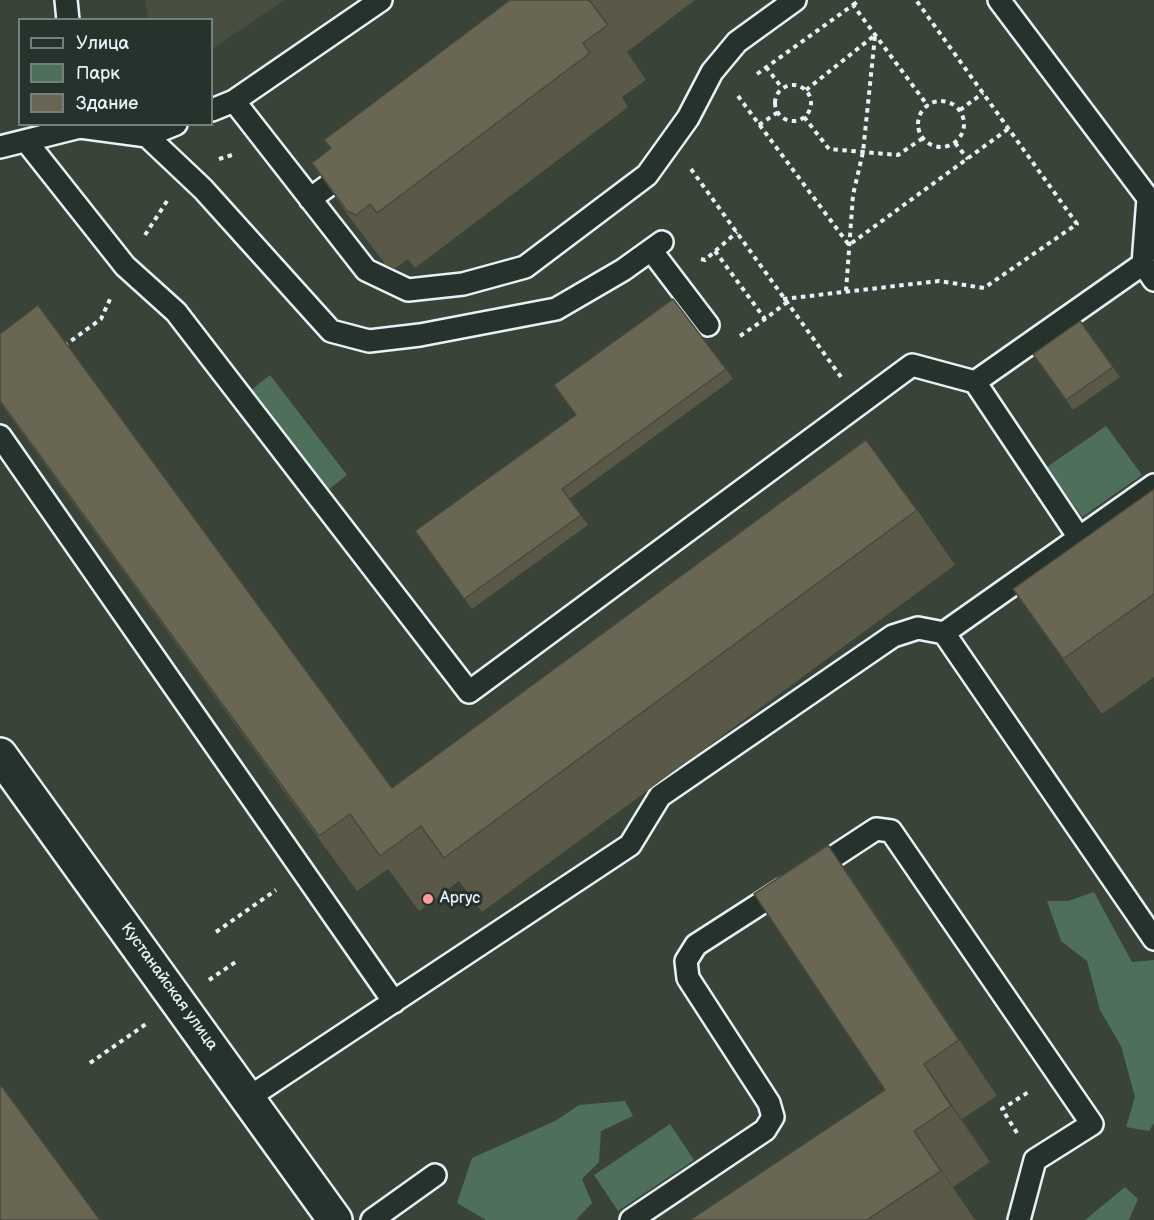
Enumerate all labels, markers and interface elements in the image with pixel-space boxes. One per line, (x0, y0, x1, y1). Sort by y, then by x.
legend (18, 18, 213, 126)
text: Улица (76, 33, 129, 54)
text: Парк (76, 63, 120, 84)
text: Здание (76, 93, 138, 114)
place label: Аргус (440, 889, 480, 909)
marker: Аргус (421, 892, 435, 906)
street label: Кустанайская улица (116, 920, 222, 1054)

